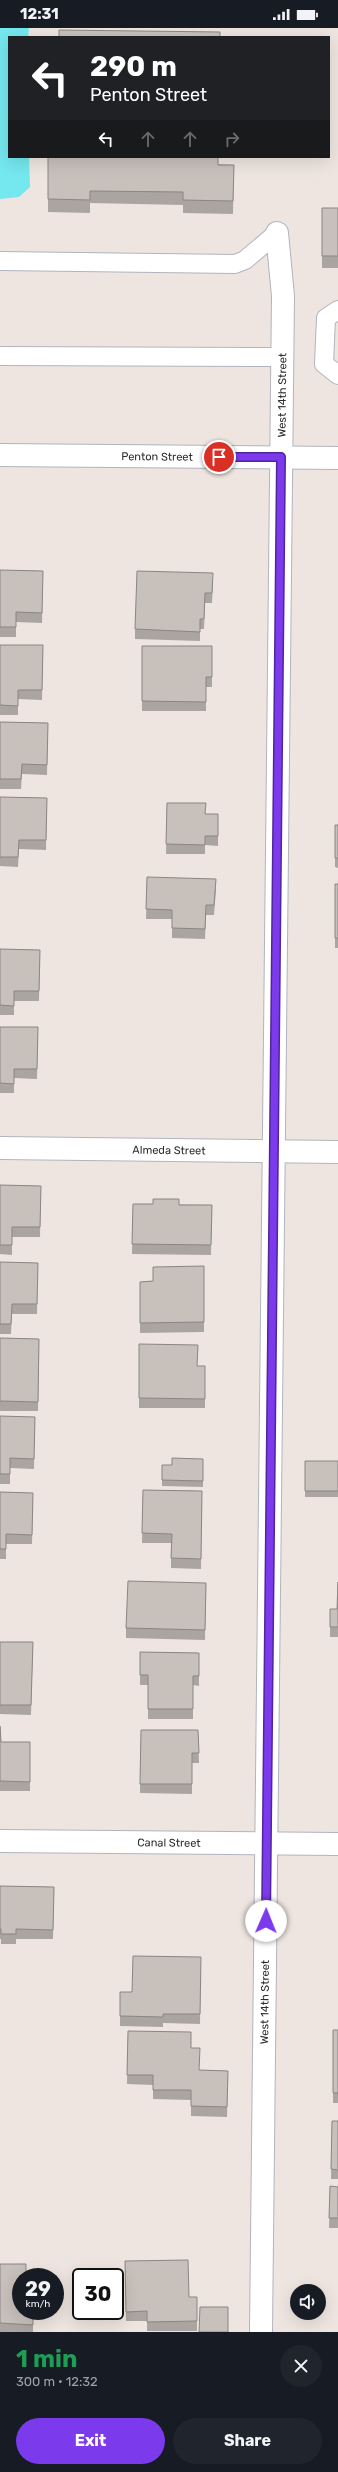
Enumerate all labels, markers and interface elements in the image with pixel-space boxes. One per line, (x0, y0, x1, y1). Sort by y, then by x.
text: 12:31 (20, 5, 59, 23)
text: 290 m (90, 50, 177, 83)
icon: left (24, 52, 76, 104)
text: Penton Street (90, 84, 207, 106)
icon: left (95, 128, 117, 150)
icon: ahead (137, 128, 159, 150)
icon: ahead (179, 128, 201, 150)
icon: right (221, 128, 243, 150)
street label: West 14th Street (275, 352, 289, 437)
pin (202, 440, 236, 474)
icon: arrive (208, 446, 230, 468)
street label: Penton Street (121, 450, 194, 463)
street label: Almeda Street (132, 1143, 206, 1157)
street label: Canal Street (137, 1836, 201, 1849)
position arrow (245, 1900, 287, 1942)
street label: West 14th Street (258, 1959, 272, 2044)
speed limit sign: 30 (72, 2268, 124, 2320)
text: 29 (25, 2277, 51, 2301)
map controls (290, 2284, 326, 2320)
button: sound (290, 2284, 326, 2320)
text: km/h (26, 2298, 50, 2310)
text: 1 min (16, 2345, 77, 2373)
button: close (280, 2345, 322, 2387)
text: 300 m · 12:32 (16, 2374, 98, 2389)
button: Exit (16, 2418, 165, 2464)
button: Share (173, 2418, 322, 2464)

